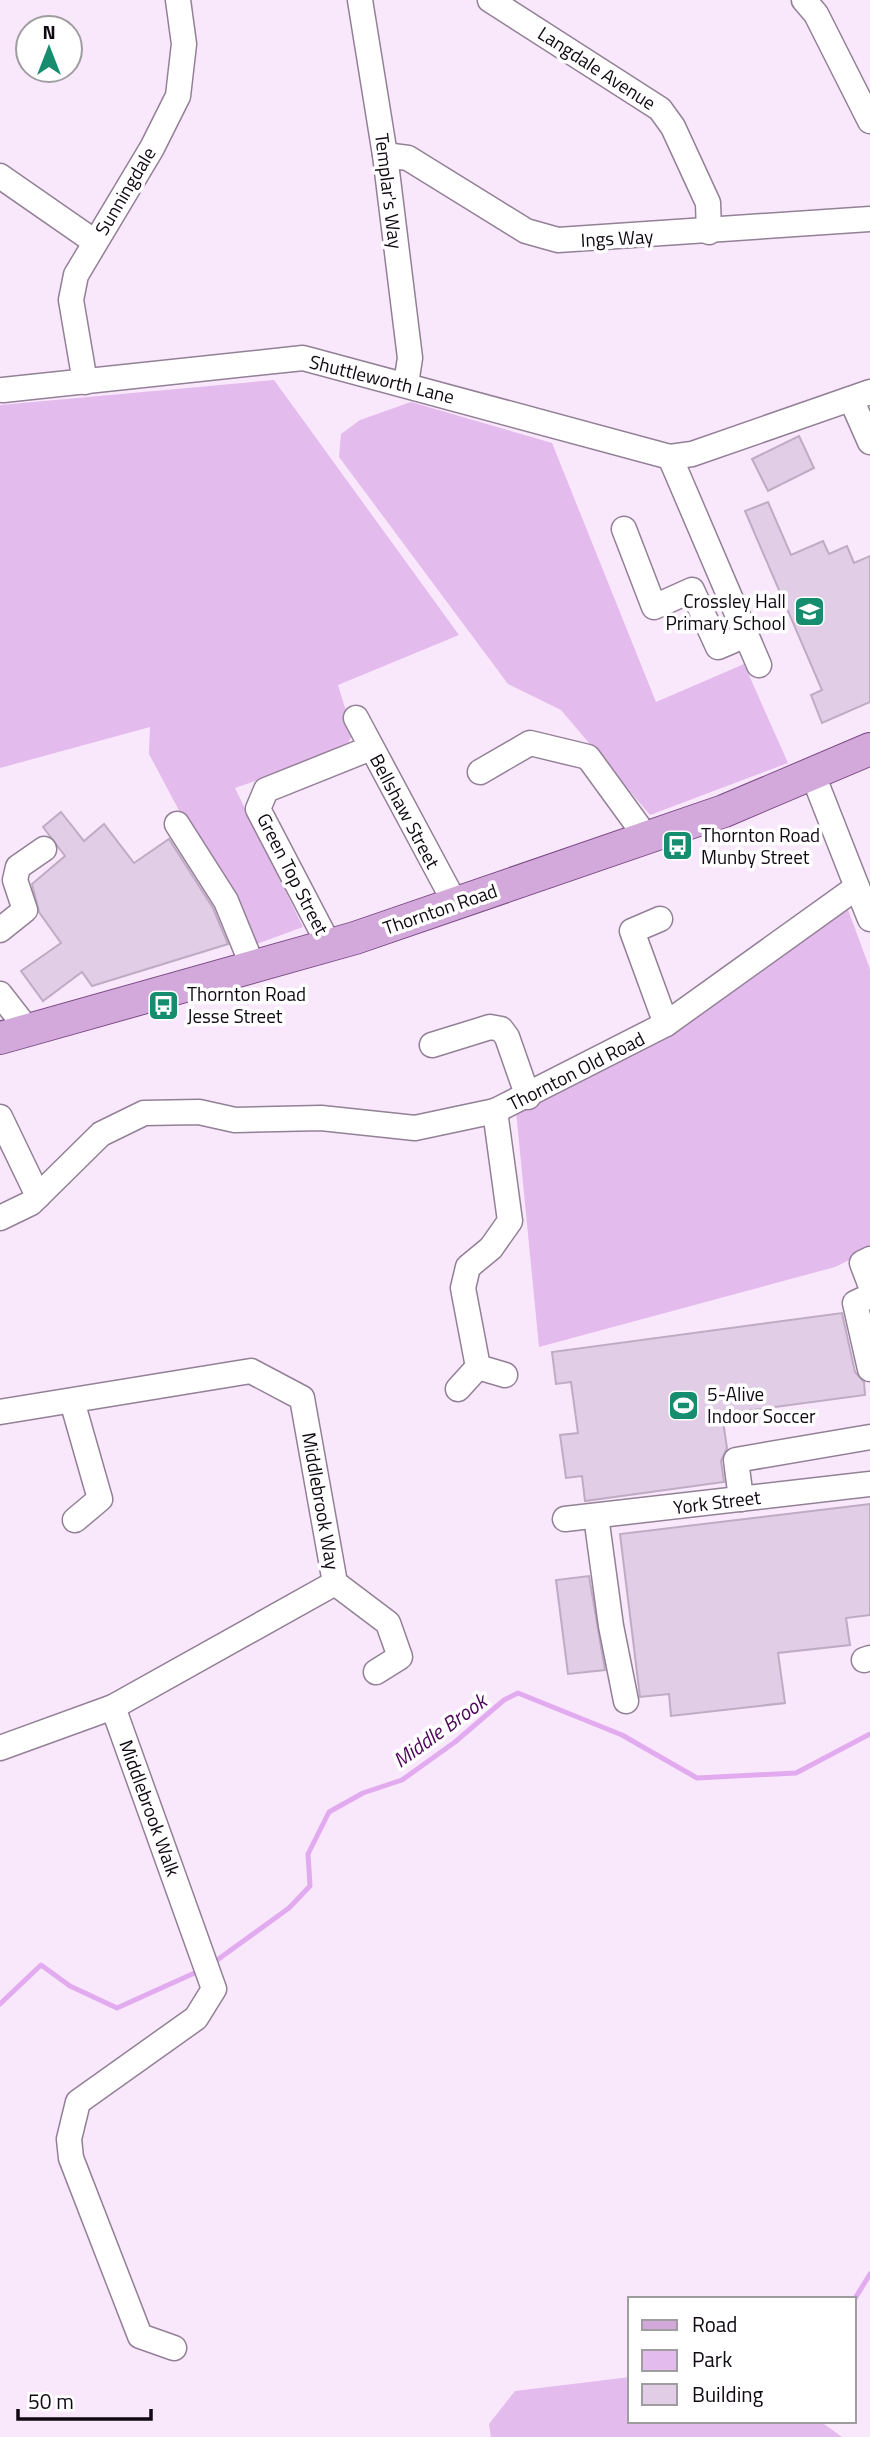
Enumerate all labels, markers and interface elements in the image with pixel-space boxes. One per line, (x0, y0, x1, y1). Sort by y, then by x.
north arrow (14, 14, 84, 84)
text: N (42, 17, 56, 46)
street label: Langdale Avenue (532, 18, 662, 117)
street label: Templar's Way (368, 131, 411, 250)
street label: Sunningdale (87, 141, 162, 240)
street label: Ings Way (580, 221, 654, 254)
street label: Shuttleworth Lane (307, 347, 458, 411)
place label: Crossley Hall Primary School (665, 586, 786, 637)
school or university icon: Crossley Hall Primary School (792, 595, 826, 629)
street label: Bellshaw Street (363, 748, 448, 874)
street label: Green Top Street (250, 808, 337, 940)
place label: Thornton Road Munby Street (701, 820, 820, 871)
bus stop icon: Thornton Road Munby Street (661, 829, 695, 863)
street label: Thornton Road (379, 875, 501, 942)
place label: Thornton Road Jesse Street (187, 979, 306, 1030)
bus stop icon: Thornton Road Jesse Street (147, 988, 181, 1022)
street label: Thornton Old Road (502, 1024, 649, 1118)
place label: 5-Alive Indoor Soccer (707, 1379, 816, 1430)
sports icon: 5-Alive Indoor Soccer (667, 1388, 701, 1422)
street label: Middlebrook Way (295, 1430, 348, 1572)
street label: York Street (672, 1482, 763, 1521)
water label: Middle Brook (386, 1684, 495, 1775)
street label: Middlebrook Walk (112, 1735, 189, 1880)
legend (628, 2297, 856, 2423)
text: Road (692, 2308, 737, 2340)
text: Park (692, 2343, 732, 2375)
scale bar (18, 2378, 150, 2422)
text: Building (692, 2378, 764, 2410)
text: 50 m (28, 2385, 74, 2417)

